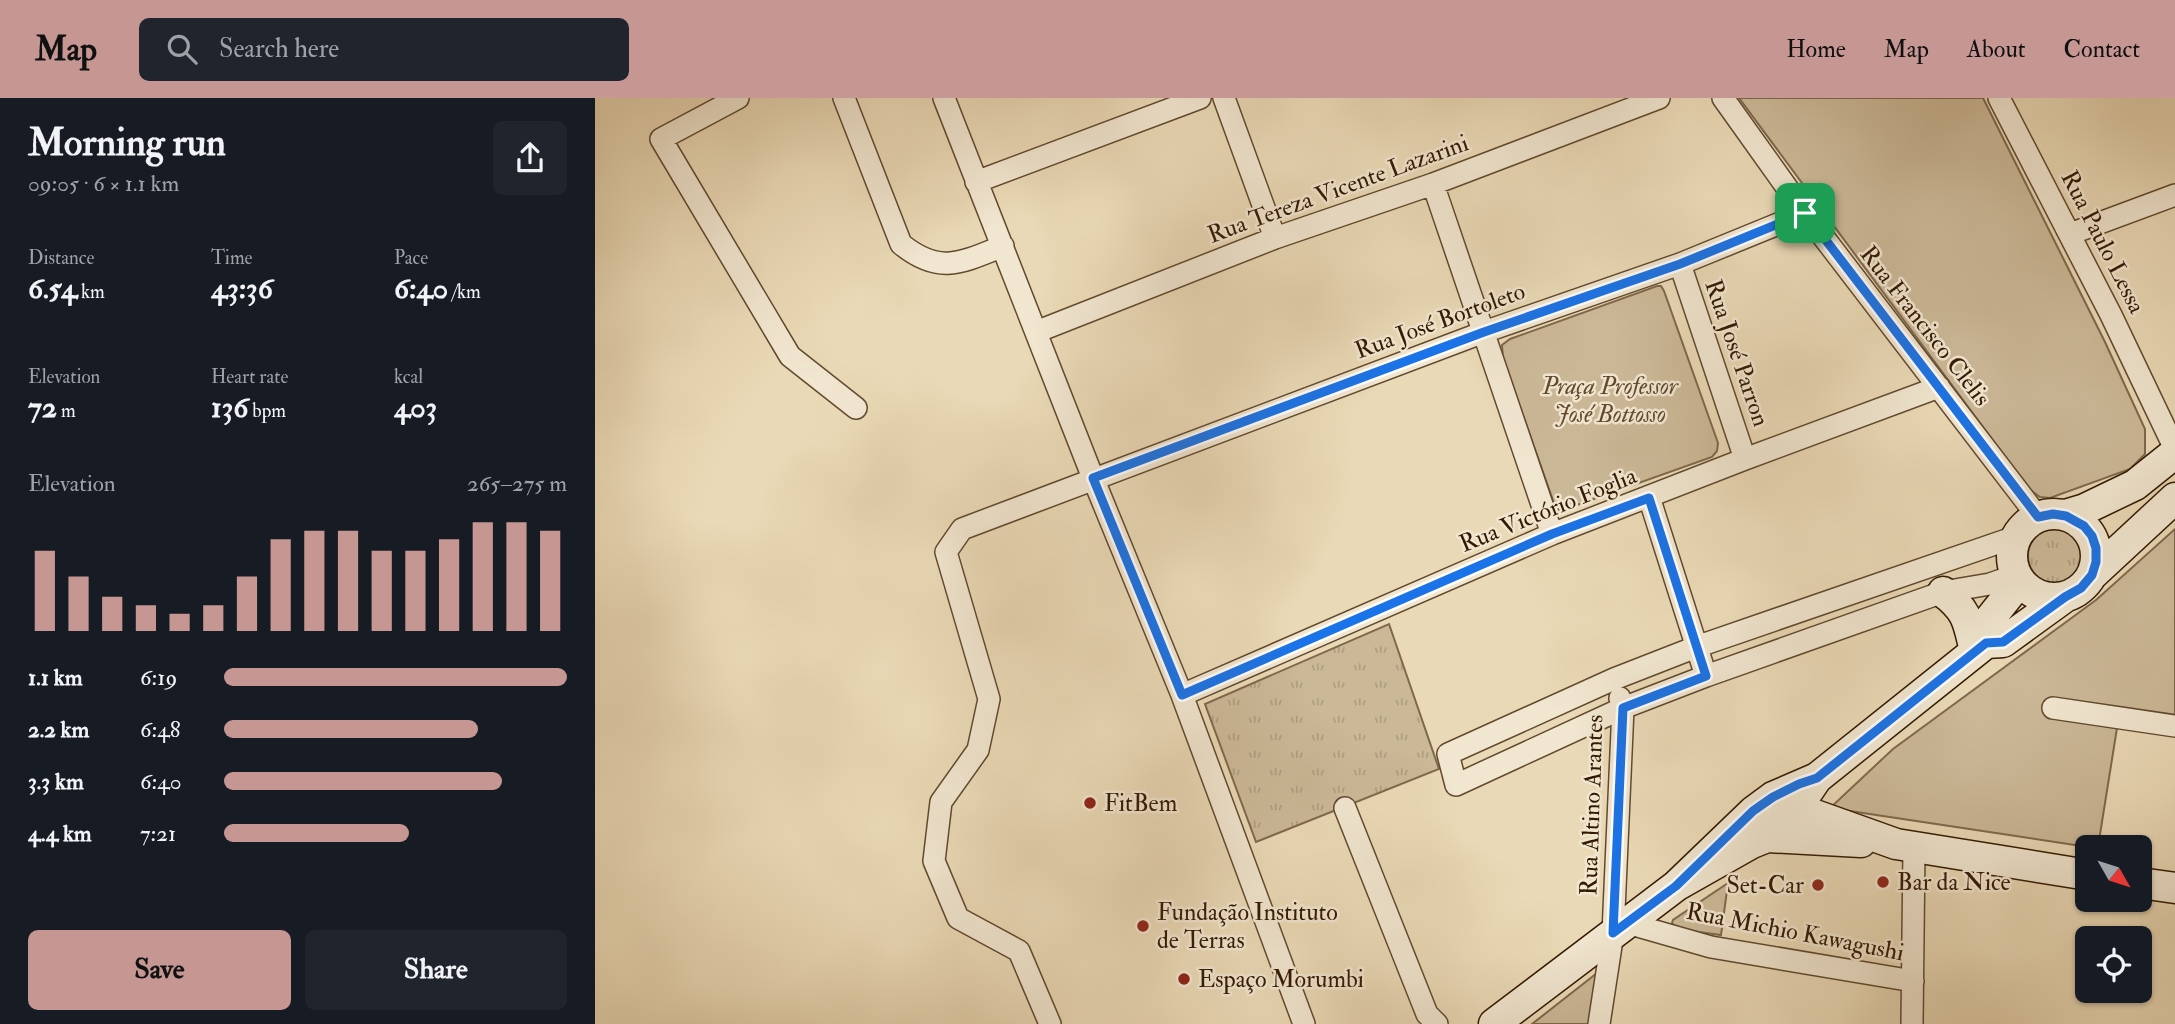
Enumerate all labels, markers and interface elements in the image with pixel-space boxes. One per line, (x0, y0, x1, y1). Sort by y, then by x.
search box (139, 18, 629, 81)
text: Map (35, 29, 97, 70)
icon: search (163, 30, 201, 68)
text: Search here (219, 33, 339, 65)
text: Home (1786, 34, 1846, 65)
text: Map (1884, 34, 1929, 65)
text: About (1967, 34, 2026, 65)
text: Contact (2064, 34, 2140, 65)
text: Morning run (28, 119, 226, 167)
button: share (493, 121, 567, 195)
street label: Rua Tereza Vicente Lazarini (1203, 127, 1473, 251)
street label: Rua Paulo Lessa (2054, 165, 2153, 320)
text: 09:05 · 6 × 1.1 km (28, 169, 179, 198)
pin (1775, 183, 1835, 243)
icon: arrive (1786, 194, 1824, 232)
street label: Rua Francisco Clelis (1853, 240, 1997, 412)
text: Distance (28, 246, 94, 270)
text: Time (211, 246, 253, 270)
text: Pace (394, 246, 428, 270)
text: 6.54 (28, 270, 77, 307)
text: 43:36 (211, 270, 273, 307)
text: 6:40 (394, 270, 448, 307)
street label: Rua José Parron (1697, 275, 1777, 431)
street label: Rua José Bortoleto (1351, 276, 1529, 366)
text: km (77, 280, 105, 304)
text: /km (448, 280, 481, 304)
text: Elevation (28, 365, 100, 389)
text: Heart rate (211, 365, 288, 389)
text: kcal (394, 365, 423, 389)
park label: Praça Professor José Bottosso (1541, 371, 1679, 430)
text: 72 (28, 389, 57, 426)
text: 136 (211, 389, 248, 426)
text: 403 (394, 389, 437, 426)
text: m (57, 399, 76, 423)
text: bpm (248, 399, 286, 423)
street label: Rua Victório Foglia (1455, 460, 1642, 560)
text: Elevation (28, 469, 116, 498)
text: 265–275 m (467, 469, 567, 498)
text: 1.1 km (28, 663, 83, 692)
text: 6:19 (140, 663, 177, 692)
street label: Rua Altino Arantes (1573, 714, 1611, 896)
text: 2.2 km (28, 715, 89, 744)
text: 6:48 (140, 715, 180, 744)
text: 3.3 km (28, 767, 84, 796)
text: 6:40 (140, 767, 181, 796)
place label: FitBem (1104, 788, 1178, 819)
marker: FitBem (1082, 795, 1098, 811)
text: 4.4 km (28, 819, 92, 848)
text: 7:21 (140, 819, 176, 848)
north arrow (2075, 835, 2153, 912)
map controls (2075, 835, 2152, 1003)
place label: Bar da Nice (1897, 867, 2011, 898)
place label: Set-Car (1726, 870, 1804, 901)
marker: Bar da Nice (1875, 874, 1891, 890)
marker: Set-Car (1810, 877, 1826, 893)
street label: Rua Michio Kawagushi (1683, 896, 1907, 968)
place label: Fundação Instituto de Terras (1157, 897, 1338, 956)
marker: Fundação Instituto de Terras (1135, 918, 1151, 934)
button: locate (2075, 926, 2152, 1003)
button: Save (28, 930, 291, 1010)
button: Share (305, 930, 567, 1010)
place label: Espaço Morumbi (1198, 964, 1364, 995)
marker: Espaço Morumbi (1176, 971, 1192, 987)

